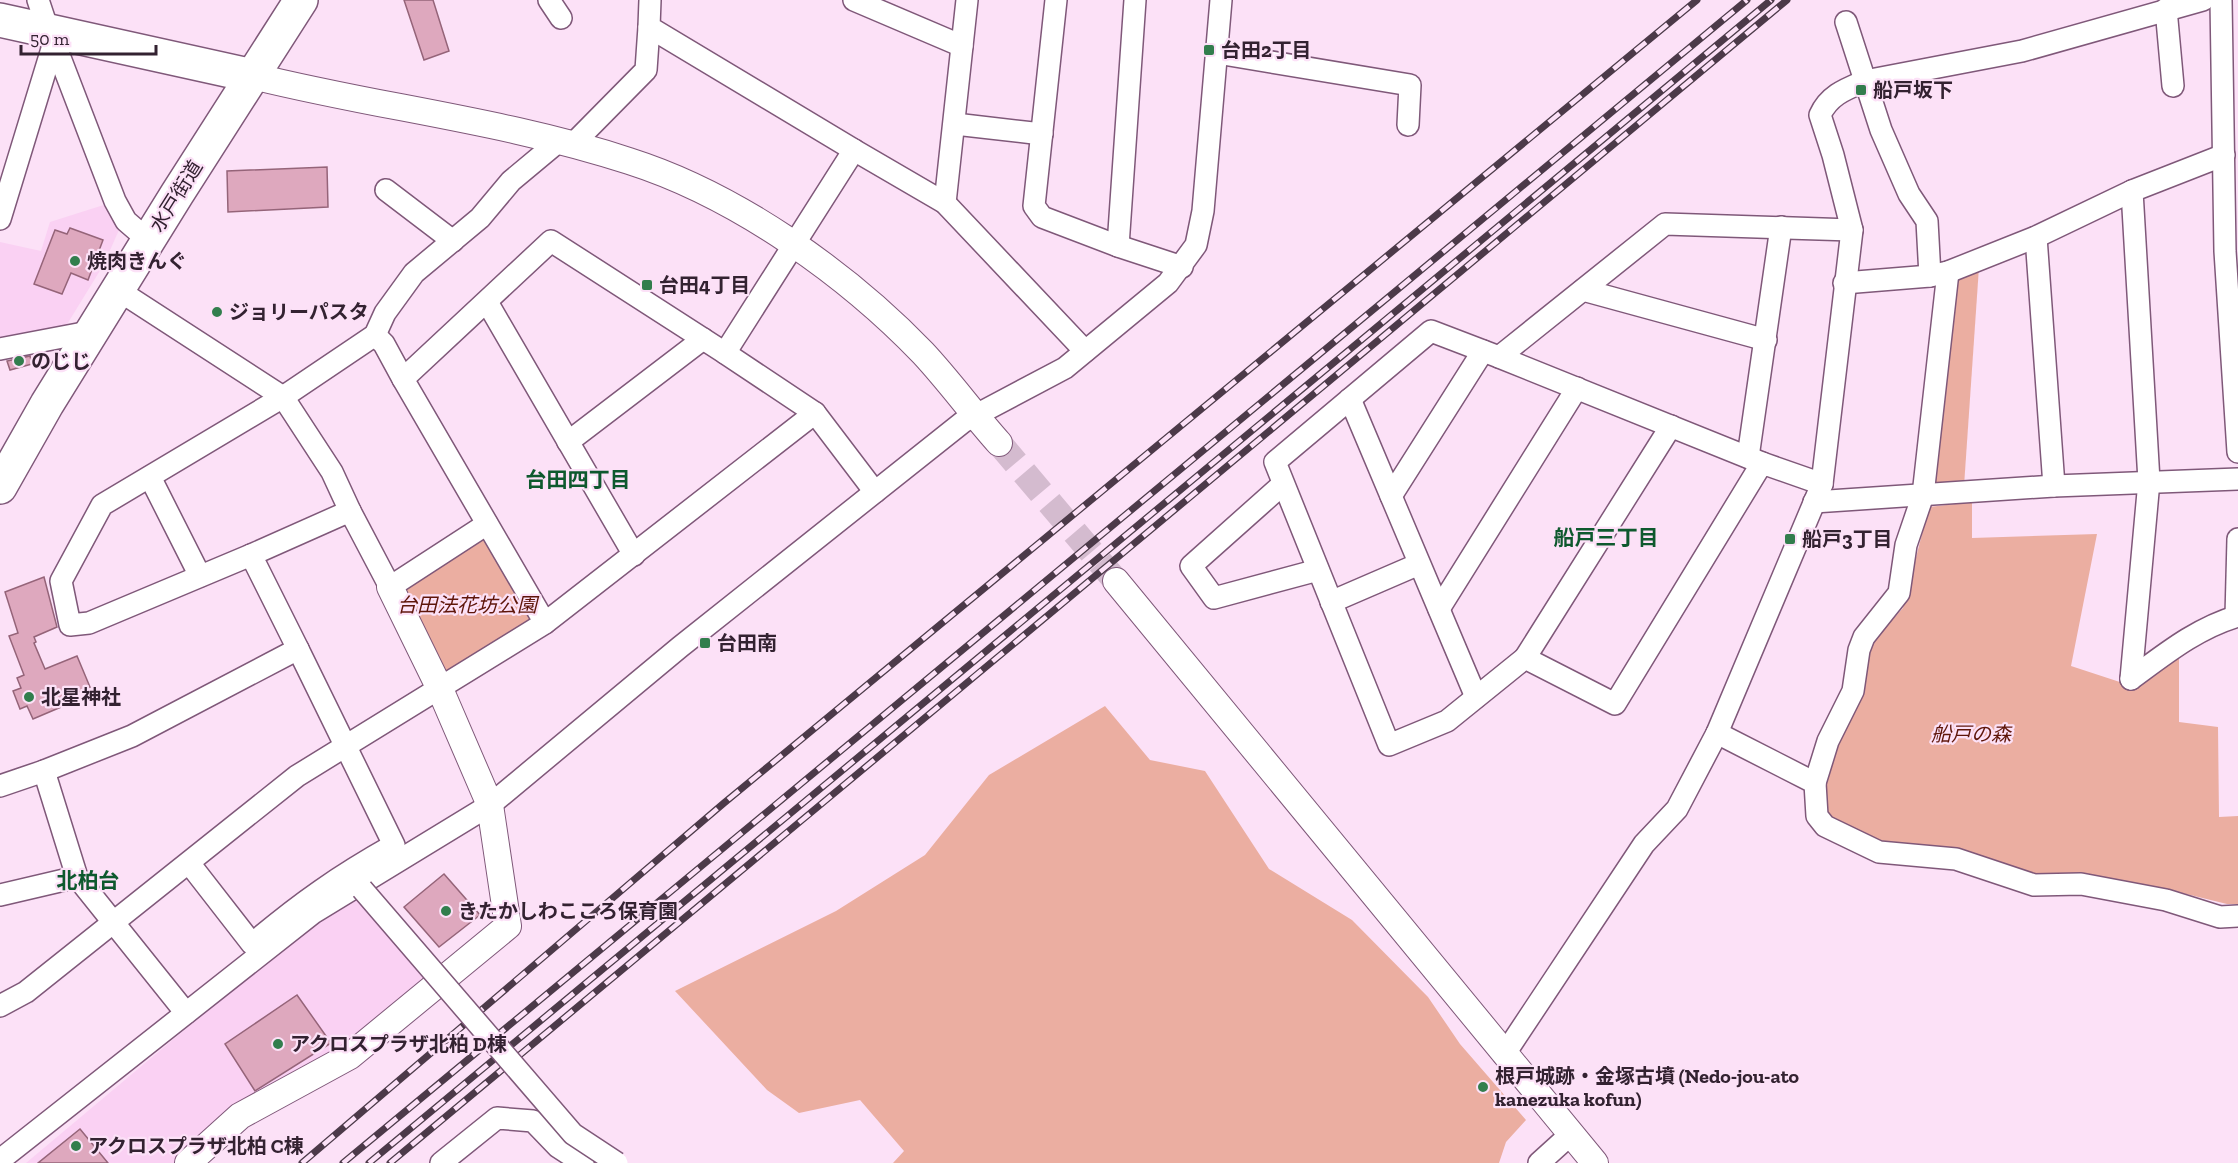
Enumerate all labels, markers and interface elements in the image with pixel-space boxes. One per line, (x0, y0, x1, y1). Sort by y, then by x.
scale bar (21, 18, 156, 56)
text: 50 m (30, 28, 70, 50)
place label: 台田2丁目 (1221, 38, 1312, 62)
marker: 台田2丁目 (1202, 43, 1216, 57)
place label: 船戸坂下 (1873, 78, 1953, 102)
marker: 船戸坂下 (1854, 83, 1868, 97)
street label: 水戸街道 (145, 156, 207, 236)
place label: 焼肉きんぐ (87, 249, 187, 273)
marker: 焼肉きんぐ (68, 254, 82, 268)
place label: 台田4丁目 (659, 273, 750, 297)
marker: 台田4丁目 (640, 278, 654, 292)
place label: ジョリーパスタ (229, 300, 369, 324)
marker: ジョリーパスタ (210, 305, 224, 319)
place label: のじじ (31, 349, 91, 373)
marker: のじじ (12, 354, 26, 368)
district label: 台田四丁目 (526, 467, 631, 492)
district label: 船戸三丁目 (1554, 525, 1659, 550)
place label: 船戸3丁目 (1802, 527, 1893, 551)
marker: 船戸3丁目 (1783, 532, 1797, 546)
park label: 台田法花坊公園 (397, 593, 540, 617)
place label: 台田南 (717, 631, 777, 655)
marker: 台田南 (698, 636, 712, 650)
place label: 北星神社 (41, 685, 121, 709)
marker: 北星神社 (22, 690, 36, 704)
park label: 船戸の森 (1931, 722, 2013, 746)
district label: 北柏台 (57, 868, 120, 893)
place label: きたかしわこころ保育園 (458, 899, 678, 923)
marker: きたかしわこころ保育園 (439, 904, 453, 918)
place label: アクロスプラザ北柏 D棟 (290, 1032, 507, 1056)
marker: アクロスプラザ北柏 D棟 (271, 1037, 285, 1051)
place label: 根戸城跡・金塚古墳 (Nedo-jou-ato kanezuka kofun) (1495, 1064, 1800, 1111)
marker: 根戸城跡・金塚古墳 (Nedo-jou-ato kanezuka kofun) (1476, 1080, 1490, 1094)
place label: アクロスプラザ北柏 C棟 (88, 1134, 304, 1158)
marker: アクロスプラザ北柏 C棟 (69, 1139, 83, 1153)

